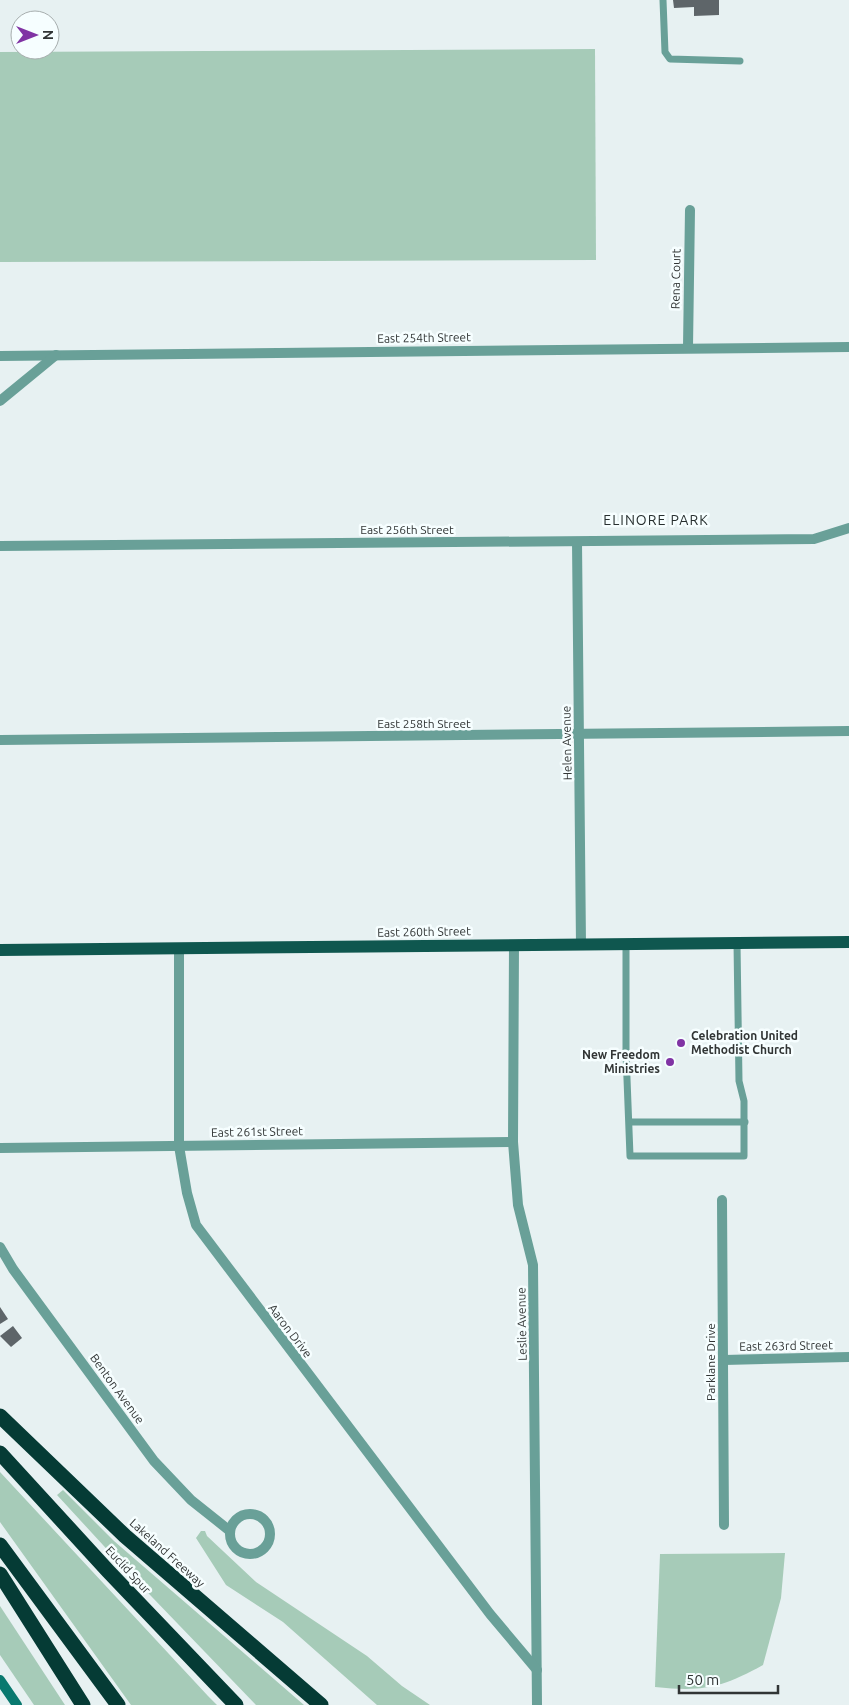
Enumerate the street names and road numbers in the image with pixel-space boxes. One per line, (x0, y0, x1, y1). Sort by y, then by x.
street label: Rena Court (668, 248, 683, 309)
street label: East 254th Street (377, 330, 471, 345)
street label: East 256th Street (360, 523, 454, 536)
street label: Helen Avenue (559, 706, 574, 781)
street label: East 258th Street (377, 717, 471, 730)
street label: East 260th Street (377, 924, 471, 939)
street label: East 261st Street (211, 1124, 303, 1139)
street label: Leslie Avenue (514, 1287, 529, 1361)
street label: Aaron Drive (266, 1301, 315, 1360)
street label: Parklane Drive (704, 1323, 717, 1401)
street label: East 263rd Street (739, 1338, 833, 1353)
street label: Benton Avenue (88, 1351, 147, 1426)
street label: Lakeland Freeway (127, 1516, 207, 1590)
street label: Euclid Spur (103, 1543, 154, 1596)

